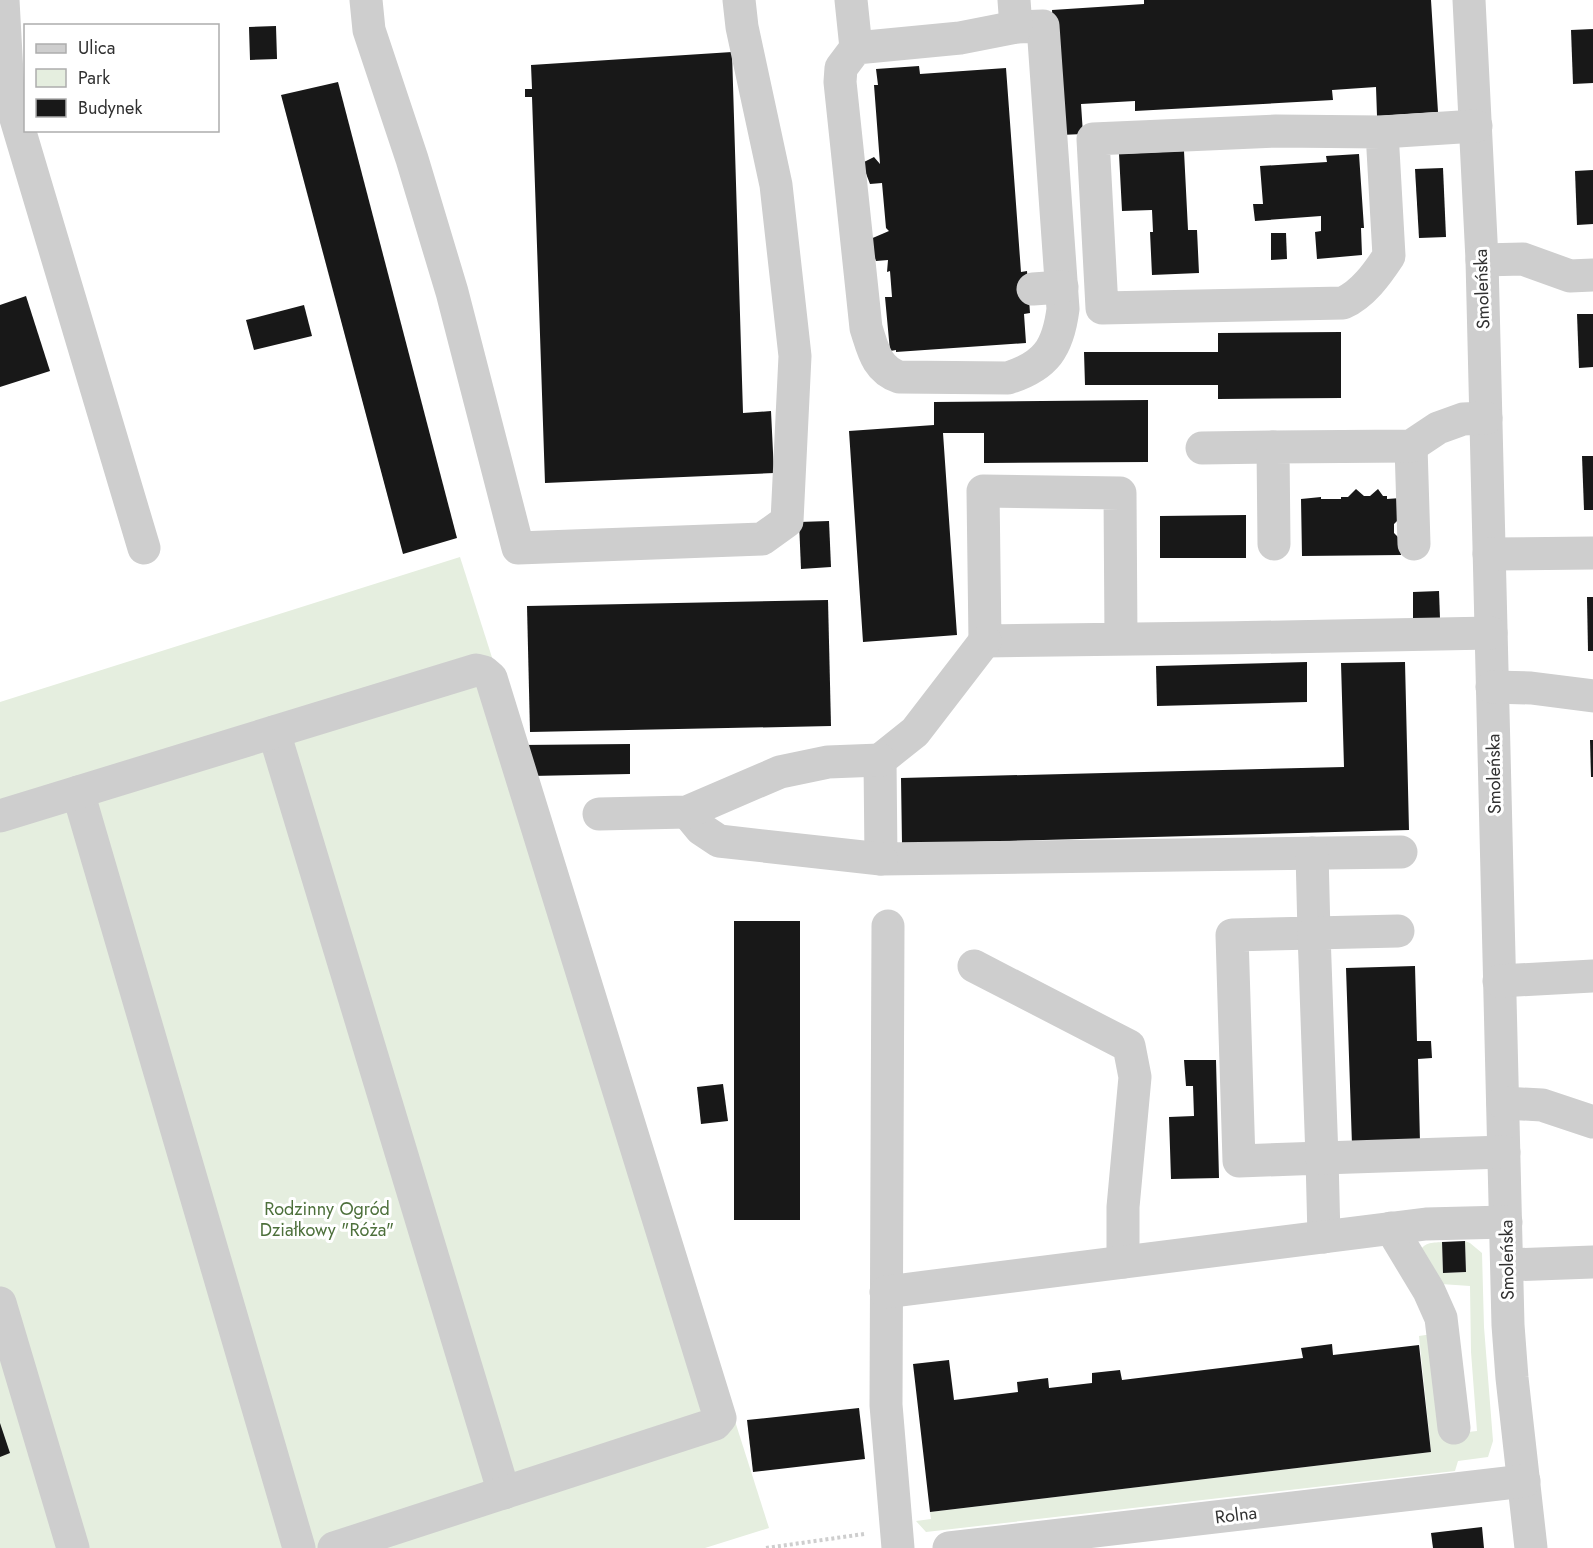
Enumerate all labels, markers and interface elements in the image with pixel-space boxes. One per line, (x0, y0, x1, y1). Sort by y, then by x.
legend (24, 24, 219, 132)
text: Ulica (78, 35, 115, 61)
text: Park (78, 65, 110, 91)
text: Budynek (78, 95, 142, 121)
street label: Smoleńska (1468, 248, 1496, 330)
street label: Smoleńska (1480, 734, 1508, 814)
park label: Rodzinny Ogród Działkowy "Róża" (260, 1196, 394, 1243)
street label: Smoleńska (1493, 1220, 1521, 1300)
street label: Rolna (1213, 1500, 1259, 1530)

